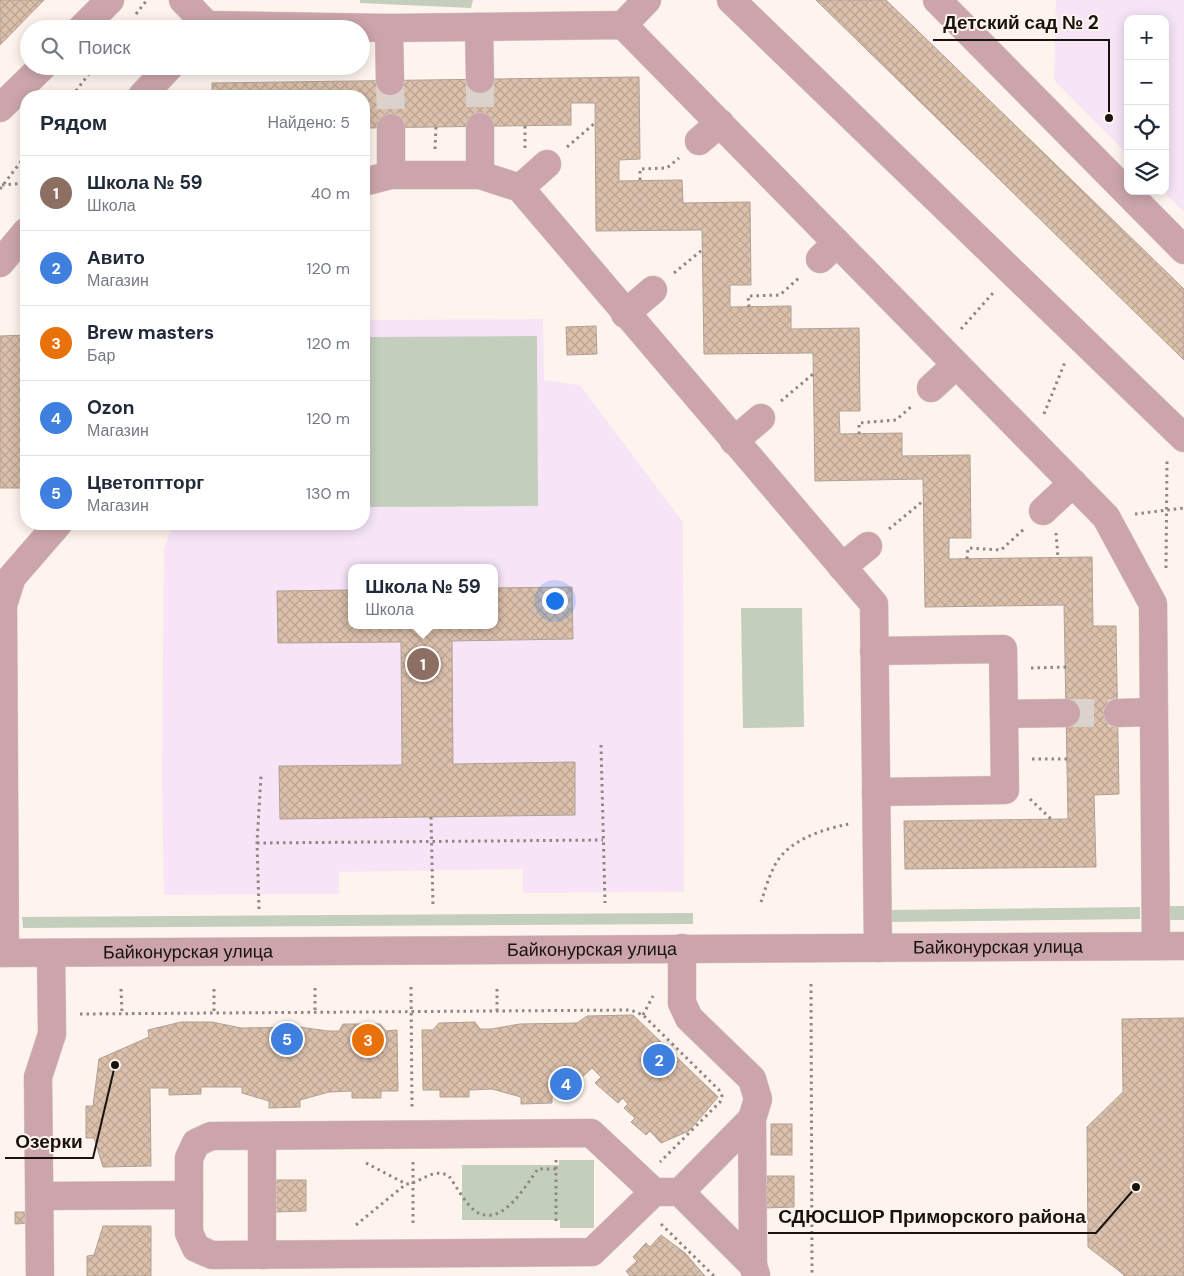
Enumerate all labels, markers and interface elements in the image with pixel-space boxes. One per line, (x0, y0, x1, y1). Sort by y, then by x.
callout: Детский сад № 2 (933, 6, 1109, 40)
text: Детский сад № 2 (943, 10, 1099, 35)
map controls (1124, 15, 1169, 195)
button: + (1124, 15, 1169, 60)
search box (20, 20, 370, 75)
icon: search (38, 34, 66, 62)
text: Поиск (78, 35, 131, 60)
button: − (1124, 60, 1169, 105)
button: locate (1124, 105, 1169, 150)
text: Рядом (40, 109, 107, 137)
text: Найдено: 5 (267, 112, 350, 133)
button: layers (1124, 150, 1169, 195)
text: Школа № 59 (87, 170, 203, 195)
text: 1 (53, 183, 59, 204)
text: 40 m (311, 183, 350, 204)
text: Школа (87, 195, 136, 216)
text: Авито (87, 245, 145, 270)
text: 2 (51, 258, 61, 279)
text: 120 m (306, 258, 350, 279)
text: Магазин (87, 270, 149, 291)
text: Brew masters (87, 320, 214, 345)
text: 3 (51, 333, 61, 354)
text: 120 m (306, 333, 350, 354)
text: Бар (87, 345, 115, 366)
text: Ozon (87, 395, 135, 420)
text: 4 (51, 408, 61, 429)
text: 120 m (306, 408, 350, 429)
text: Магазин (87, 420, 149, 441)
text: Цветоптторг (87, 470, 204, 495)
text: 5 (51, 483, 61, 504)
text: 130 m (306, 483, 350, 504)
text: Магазин (87, 495, 149, 516)
popup (348, 564, 498, 629)
text: Школа № 59 (365, 574, 481, 599)
your location (542, 588, 568, 614)
text: Школа (365, 599, 414, 620)
pin: 1 (407, 645, 439, 683)
street label: Байконурская улица (913, 935, 1084, 960)
street label: Байконурская улица (507, 937, 678, 962)
street label: Байконурская улица (103, 939, 274, 964)
pin: 5 (271, 1020, 303, 1058)
pin: 3 (352, 1021, 384, 1059)
pin: 2 (643, 1041, 675, 1079)
pin: 4 (550, 1065, 582, 1103)
callout: Озерки (5, 1124, 93, 1158)
text: Озерки (15, 1129, 83, 1154)
callout: СДЮСШОР Приморского района (768, 1199, 1096, 1233)
text: СДЮСШОР Приморского района (778, 1204, 1086, 1229)

